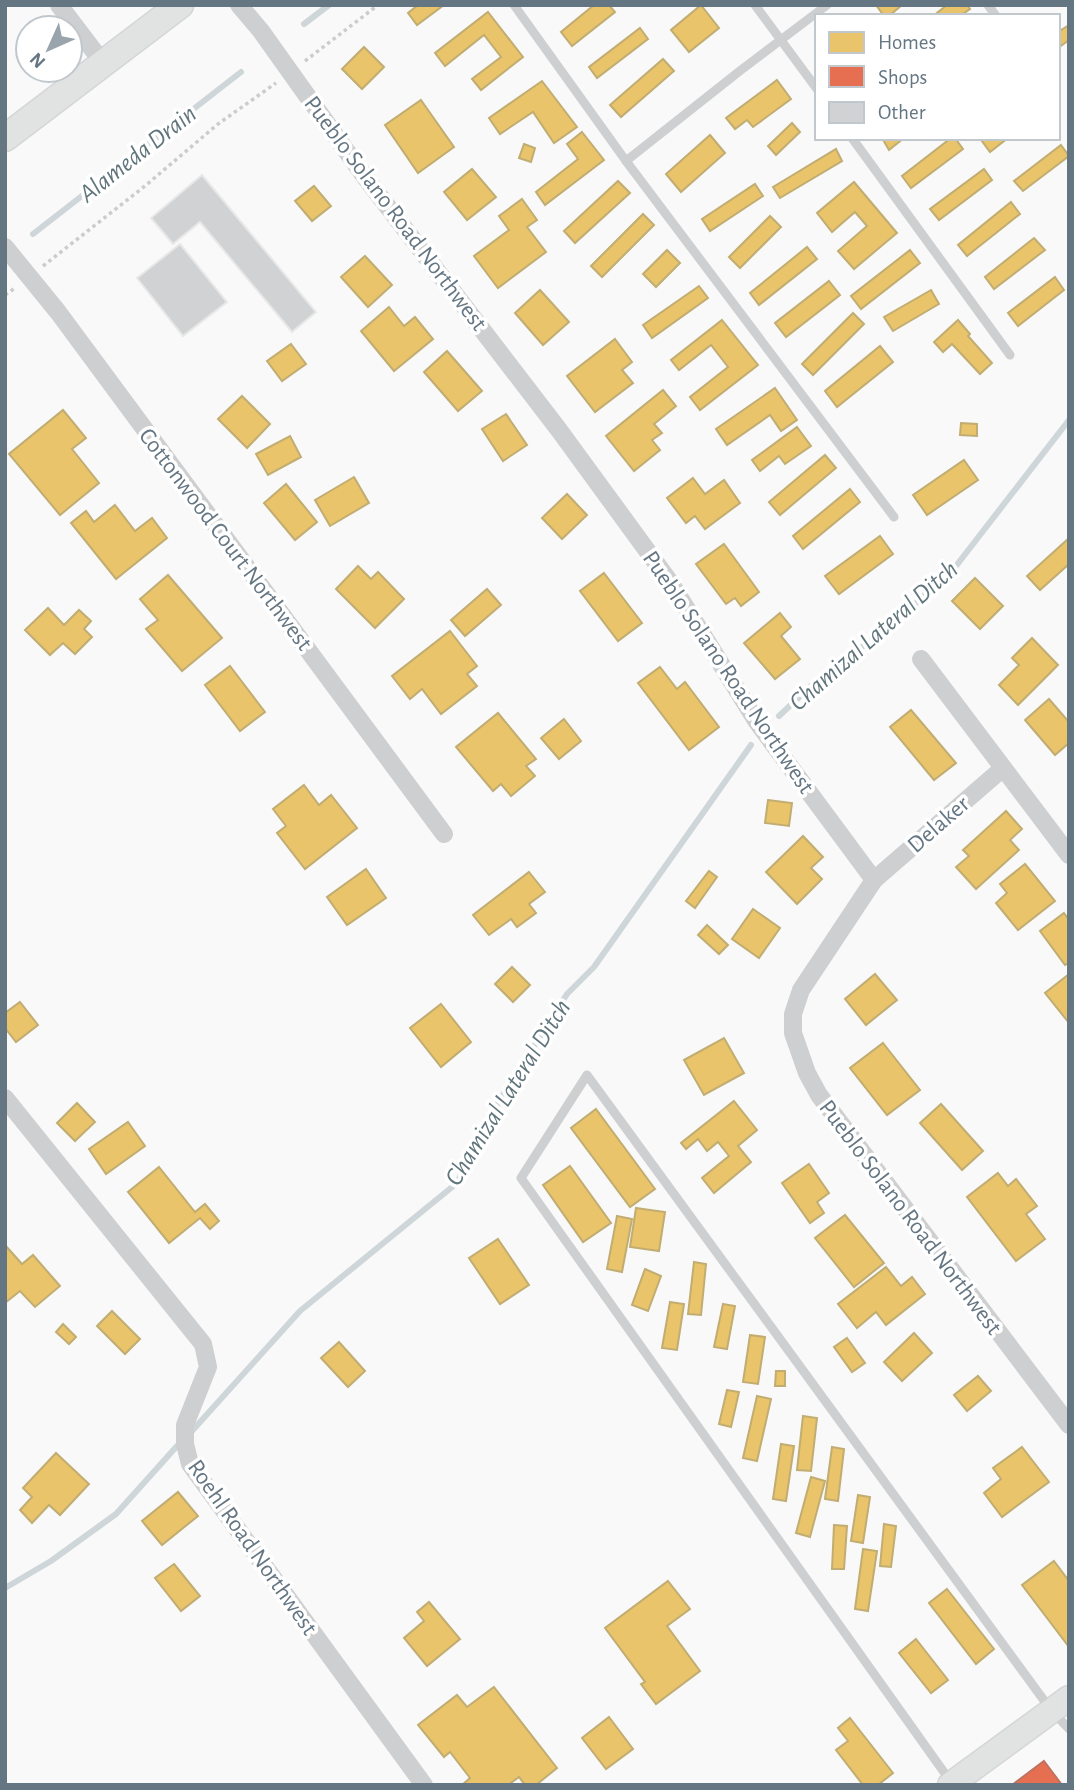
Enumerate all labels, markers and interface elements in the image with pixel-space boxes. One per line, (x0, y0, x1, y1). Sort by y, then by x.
north arrow (14, 14, 84, 84)
legend (815, 14, 1060, 140)
text: Homes (878, 32, 936, 53)
text: N (27, 49, 49, 71)
text: Shops (878, 67, 927, 88)
street label: Pueblo Solano Road Northwest (299, 92, 491, 336)
water label: Alameda Drain (73, 100, 201, 208)
text: Other (878, 102, 926, 123)
street label: Cottonwood Court Northwest (134, 424, 317, 656)
street label: Pueblo Solano Road Northwest (638, 547, 819, 799)
water label: Chamizal Lateral Ditch (784, 556, 963, 716)
street label: Delaker (903, 792, 974, 858)
water label: Chamizal Lateral Ditch (440, 995, 576, 1190)
street label: Pueblo Solano Road Northwest (814, 1096, 1006, 1340)
street label: Roehl Road Northwest (183, 1456, 322, 1640)

